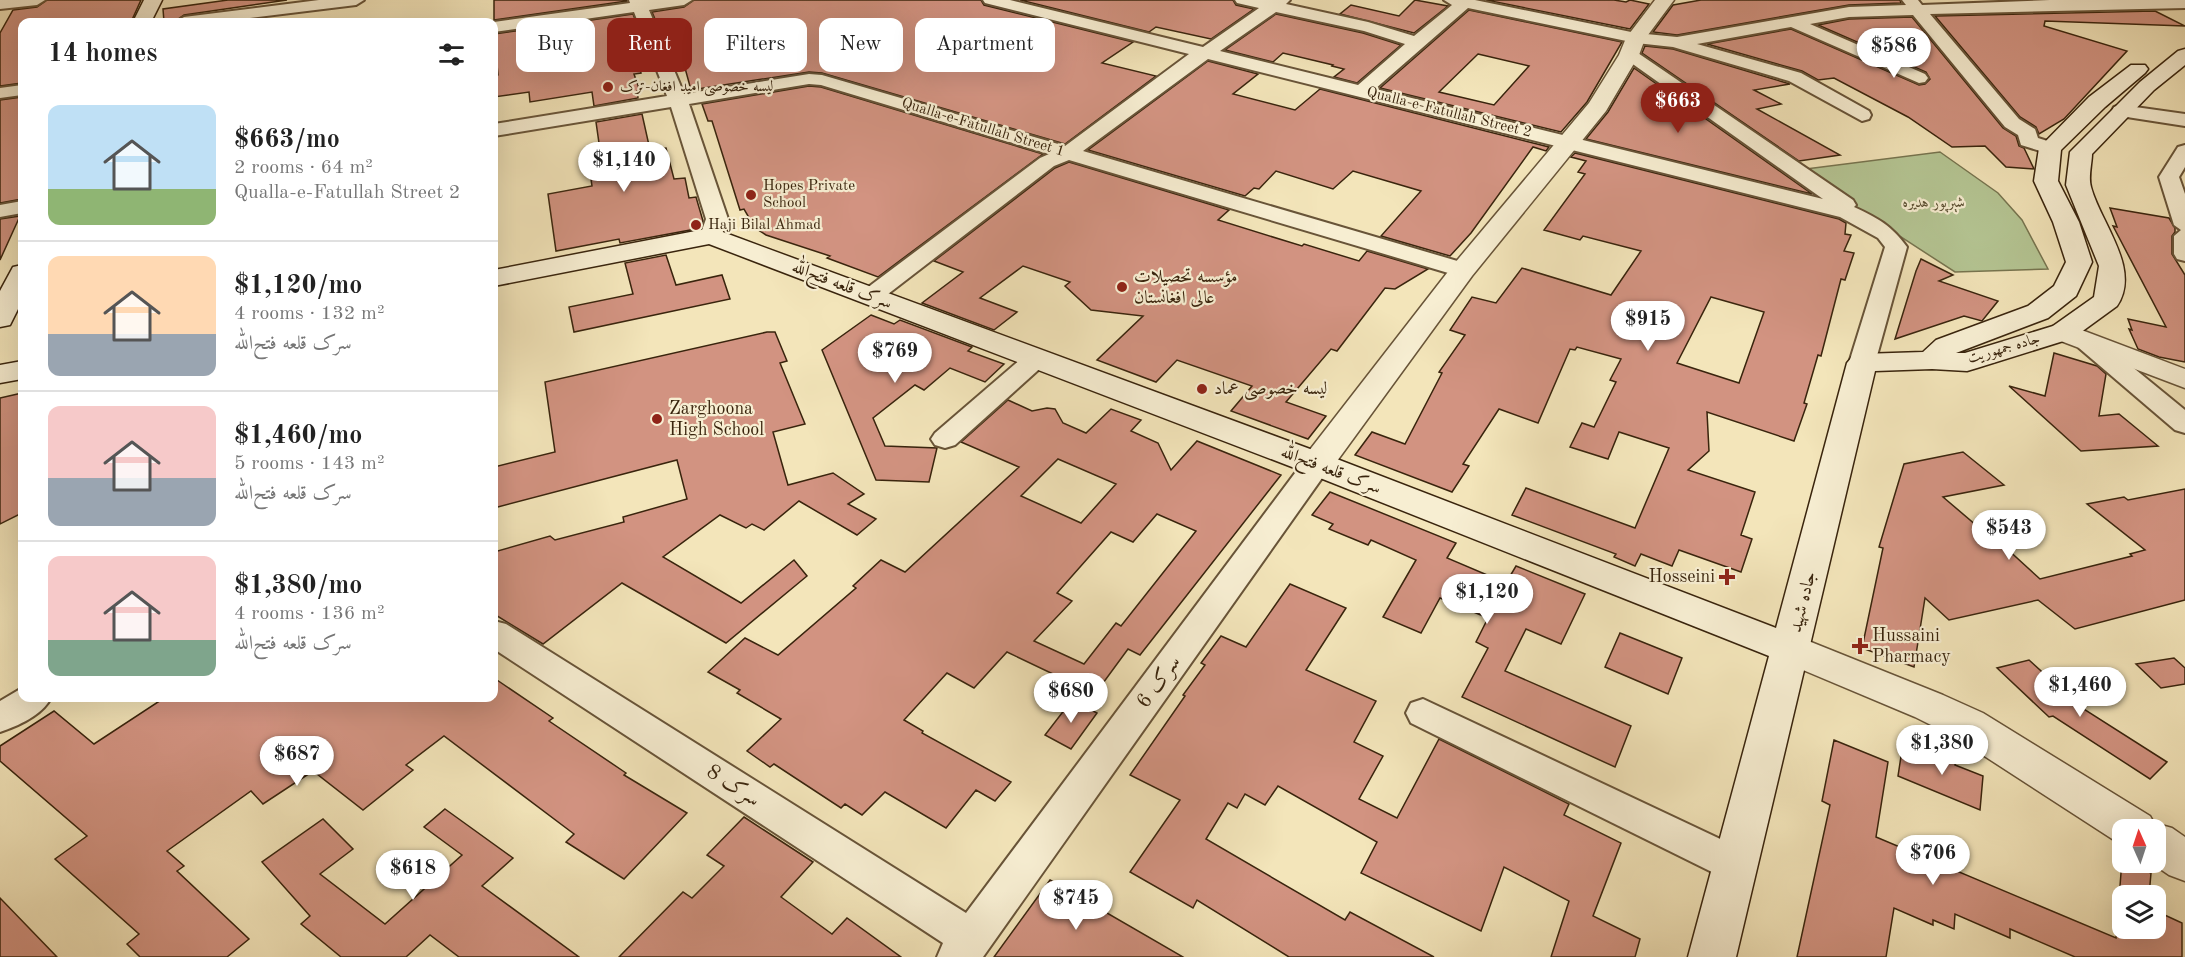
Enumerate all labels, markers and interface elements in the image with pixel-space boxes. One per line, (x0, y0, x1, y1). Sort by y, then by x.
chip: Buy (516, 18, 595, 72)
chip: Rent (607, 18, 692, 72)
chip: Filters (704, 18, 807, 72)
chip: New (819, 18, 903, 72)
chip: Apartment (915, 18, 1055, 72)
pin: $586 (1858, 28, 1930, 79)
text: $586 (1871, 37, 1917, 57)
icon: filters (435, 38, 468, 71)
text: 14 homes (48, 41, 157, 67)
place label: لیسه خصوصی امید افغان-ترک (620, 79, 773, 97)
marker: لیسه خصوصی امید افغان-ترک (601, 80, 615, 94)
pin: $663 (1642, 83, 1714, 134)
street label: Qualla-e-Fatullah Street 2 (1365, 85, 1533, 141)
text: $663 (1655, 92, 1701, 112)
street label: Qualla-e-Fatullah Street 1 (900, 96, 1066, 160)
text: $663/mo (234, 127, 340, 153)
icon: home (96, 129, 168, 201)
pin: $1,140 (575, 142, 673, 193)
text: $1,140 (592, 151, 656, 171)
text: 2 rooms · 64 m² (234, 158, 373, 178)
place label: Hopes Private School (763, 179, 855, 211)
text: Qualla-e-Fatullah Street 2 (234, 183, 460, 203)
marker: Hopes Private School (744, 188, 758, 202)
park label: شېرپور هديره (1903, 196, 1965, 213)
marker: Haji Bilal Ahmad (689, 218, 703, 232)
place label: Haji Bilal Ahmad (708, 218, 821, 233)
street label: سرک قلعه فتح‌الله (787, 252, 897, 318)
place label: مؤسسه تحصیلات عالی افغانستان (1134, 268, 1238, 307)
text: $1,120/mo (234, 273, 362, 299)
icon: home (96, 280, 168, 352)
marker: مؤسسه تحصیلات عالی افغانستان (1115, 280, 1129, 294)
pin: $915 (1612, 301, 1684, 352)
text: 4 rooms · 132 m² (234, 304, 384, 324)
text: $915 (1625, 310, 1671, 330)
street label: جاده جمهوریت (1966, 332, 2042, 367)
pin: $769 (859, 333, 931, 384)
text: سرک قلعه فتح‌الله (234, 334, 352, 354)
text: $769 (872, 342, 918, 362)
place label: لیسه خصوصی عماد (1214, 380, 1327, 401)
marker: لیسه خصوصی عماد (1195, 382, 1209, 396)
place label: Zarghoona High School (669, 400, 764, 439)
marker: Zarghoona High School (650, 412, 664, 426)
text: $1,460/mo (234, 423, 362, 449)
icon: home (96, 430, 168, 502)
street label: سرک قلعه فتح‌الله (1276, 437, 1386, 503)
text: 5 rooms · 143 m² (234, 454, 384, 474)
text: سرک قلعه فتح‌الله (234, 484, 352, 504)
pin: $543 (1973, 510, 2045, 561)
text: $543 (1986, 519, 2032, 539)
place label: Hosseini (1649, 568, 1715, 586)
marker: Hosseini (1720, 570, 1734, 584)
street label: جاده شهید (1787, 570, 1821, 635)
text: $1,380/mo (234, 573, 362, 599)
pin: $1,120 (1438, 574, 1536, 625)
icon: home (96, 580, 168, 652)
text: $1,120 (1455, 583, 1519, 603)
text: 4 rooms · 136 m² (234, 604, 384, 624)
place label: Hussaini Pharmacy (1872, 627, 1951, 666)
text: سرک قلعه فتح‌الله (234, 634, 352, 654)
marker: Hussaini Pharmacy (1853, 639, 1867, 653)
street label: سرک 6 (1132, 651, 1186, 713)
pin: $1,460 (2031, 667, 2129, 718)
pin: $680 (1035, 673, 1107, 724)
text: $1,460 (2048, 676, 2112, 696)
text: $680 (1048, 682, 1094, 702)
pin: $1,380 (1893, 725, 1991, 776)
text: $1,380 (1910, 734, 1974, 754)
pin: $687 (261, 736, 333, 787)
text: $687 (274, 745, 320, 765)
street label: سرک 8 (701, 760, 764, 813)
north arrow (2112, 819, 2166, 873)
map controls (2112, 819, 2166, 939)
pin: $706 (1897, 835, 1969, 886)
text: $706 (1910, 844, 1956, 864)
pin: $618 (377, 850, 449, 901)
text: $618 (390, 859, 436, 879)
pin: $745 (1040, 880, 1112, 931)
button: layers (2112, 885, 2166, 939)
text: $745 (1053, 889, 1099, 909)

